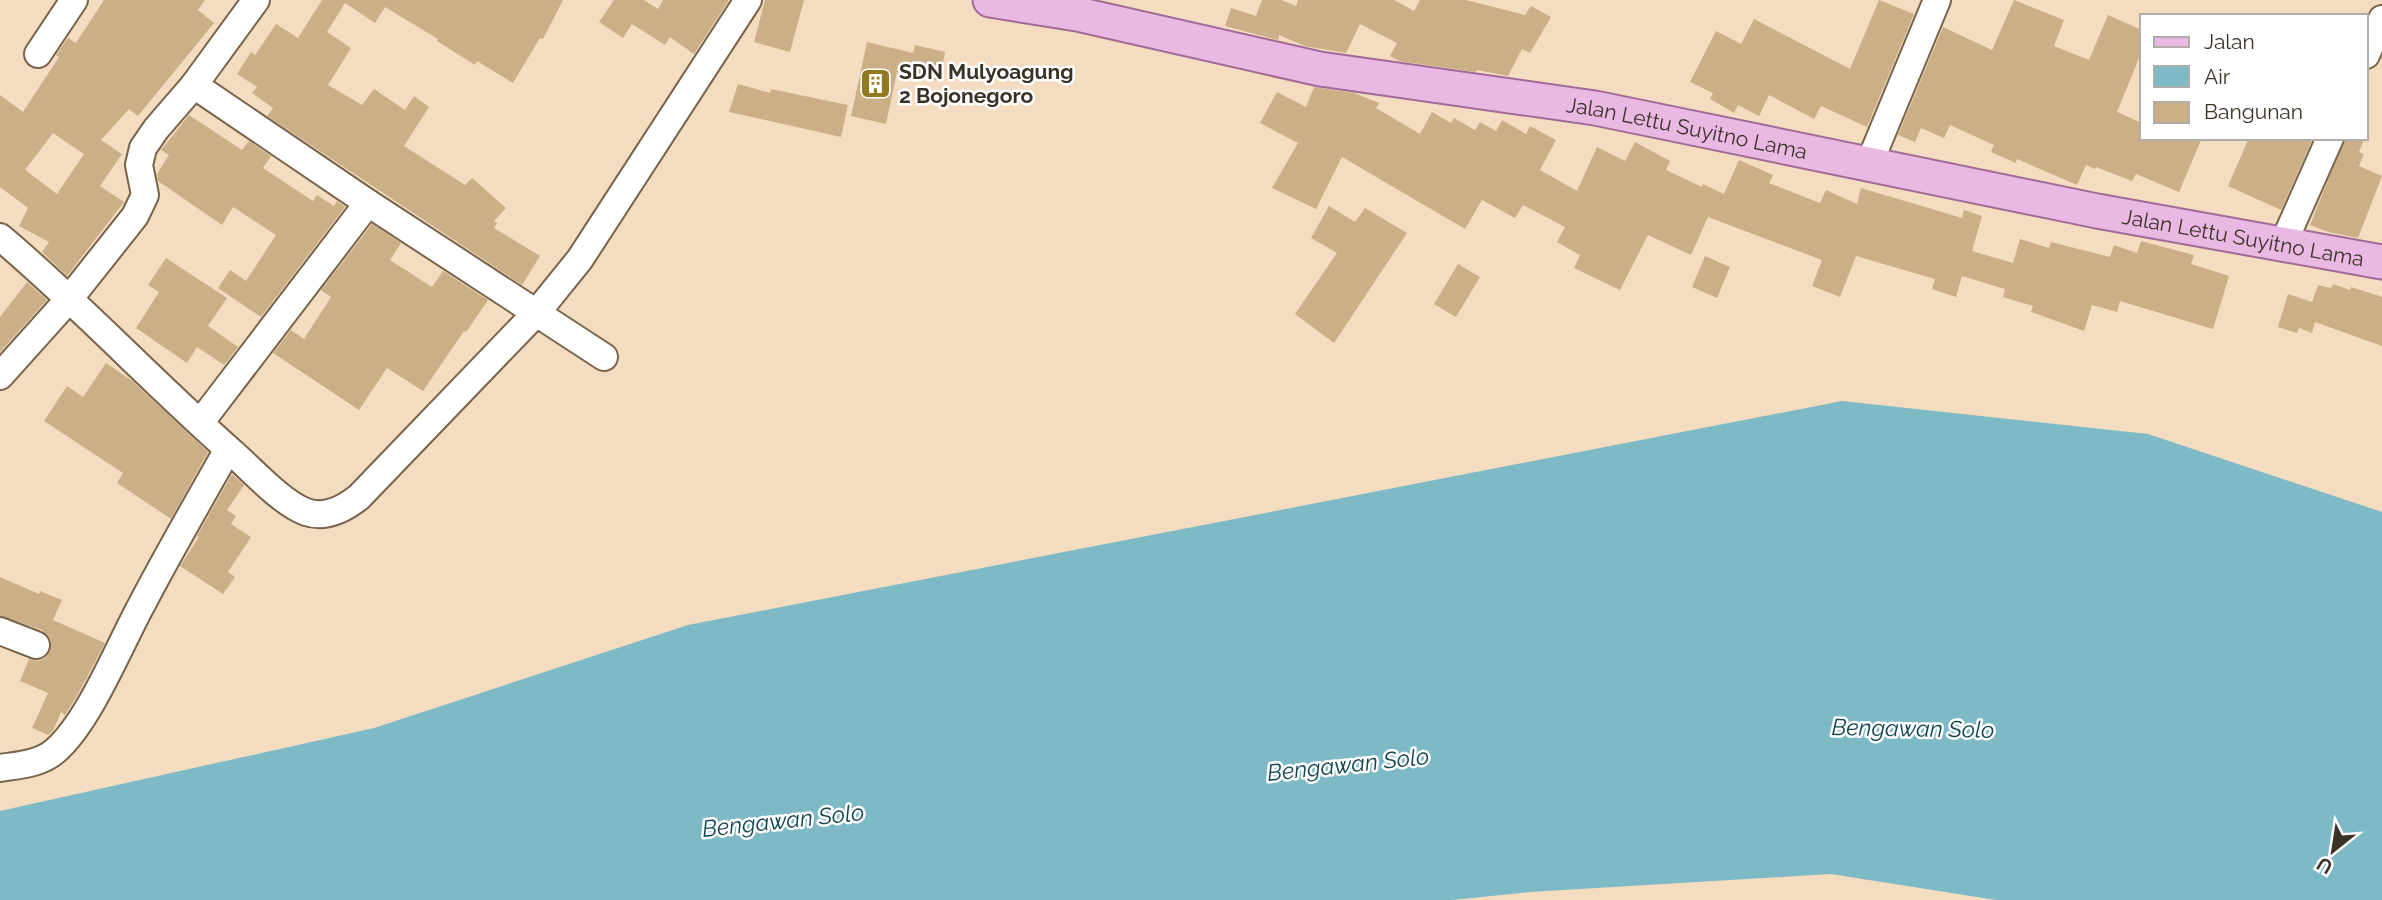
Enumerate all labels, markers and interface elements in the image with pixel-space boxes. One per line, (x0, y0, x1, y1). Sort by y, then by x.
legend (2140, 14, 2368, 140)
text: Jalan (2204, 29, 2255, 54)
place label: SDN Mulyoagung 2 Bojonegoro (899, 59, 1073, 108)
text: Air (2204, 64, 2231, 89)
building icon: SDN Mulyoagung 2 Bojonegoro (859, 66, 893, 100)
street label: Jalan Lettu Suyitno Lama (1565, 92, 1810, 164)
text: Bangunan (2204, 99, 2303, 124)
street label: Jalan Lettu Suyitno Lama (2120, 203, 2366, 271)
water label: Bengawan Solo (1831, 713, 1995, 743)
water label: Bengawan Solo (1266, 742, 1430, 786)
water label: Bengawan Solo (701, 798, 865, 842)
north arrow (2298, 816, 2368, 886)
text: U (2313, 853, 2336, 879)

